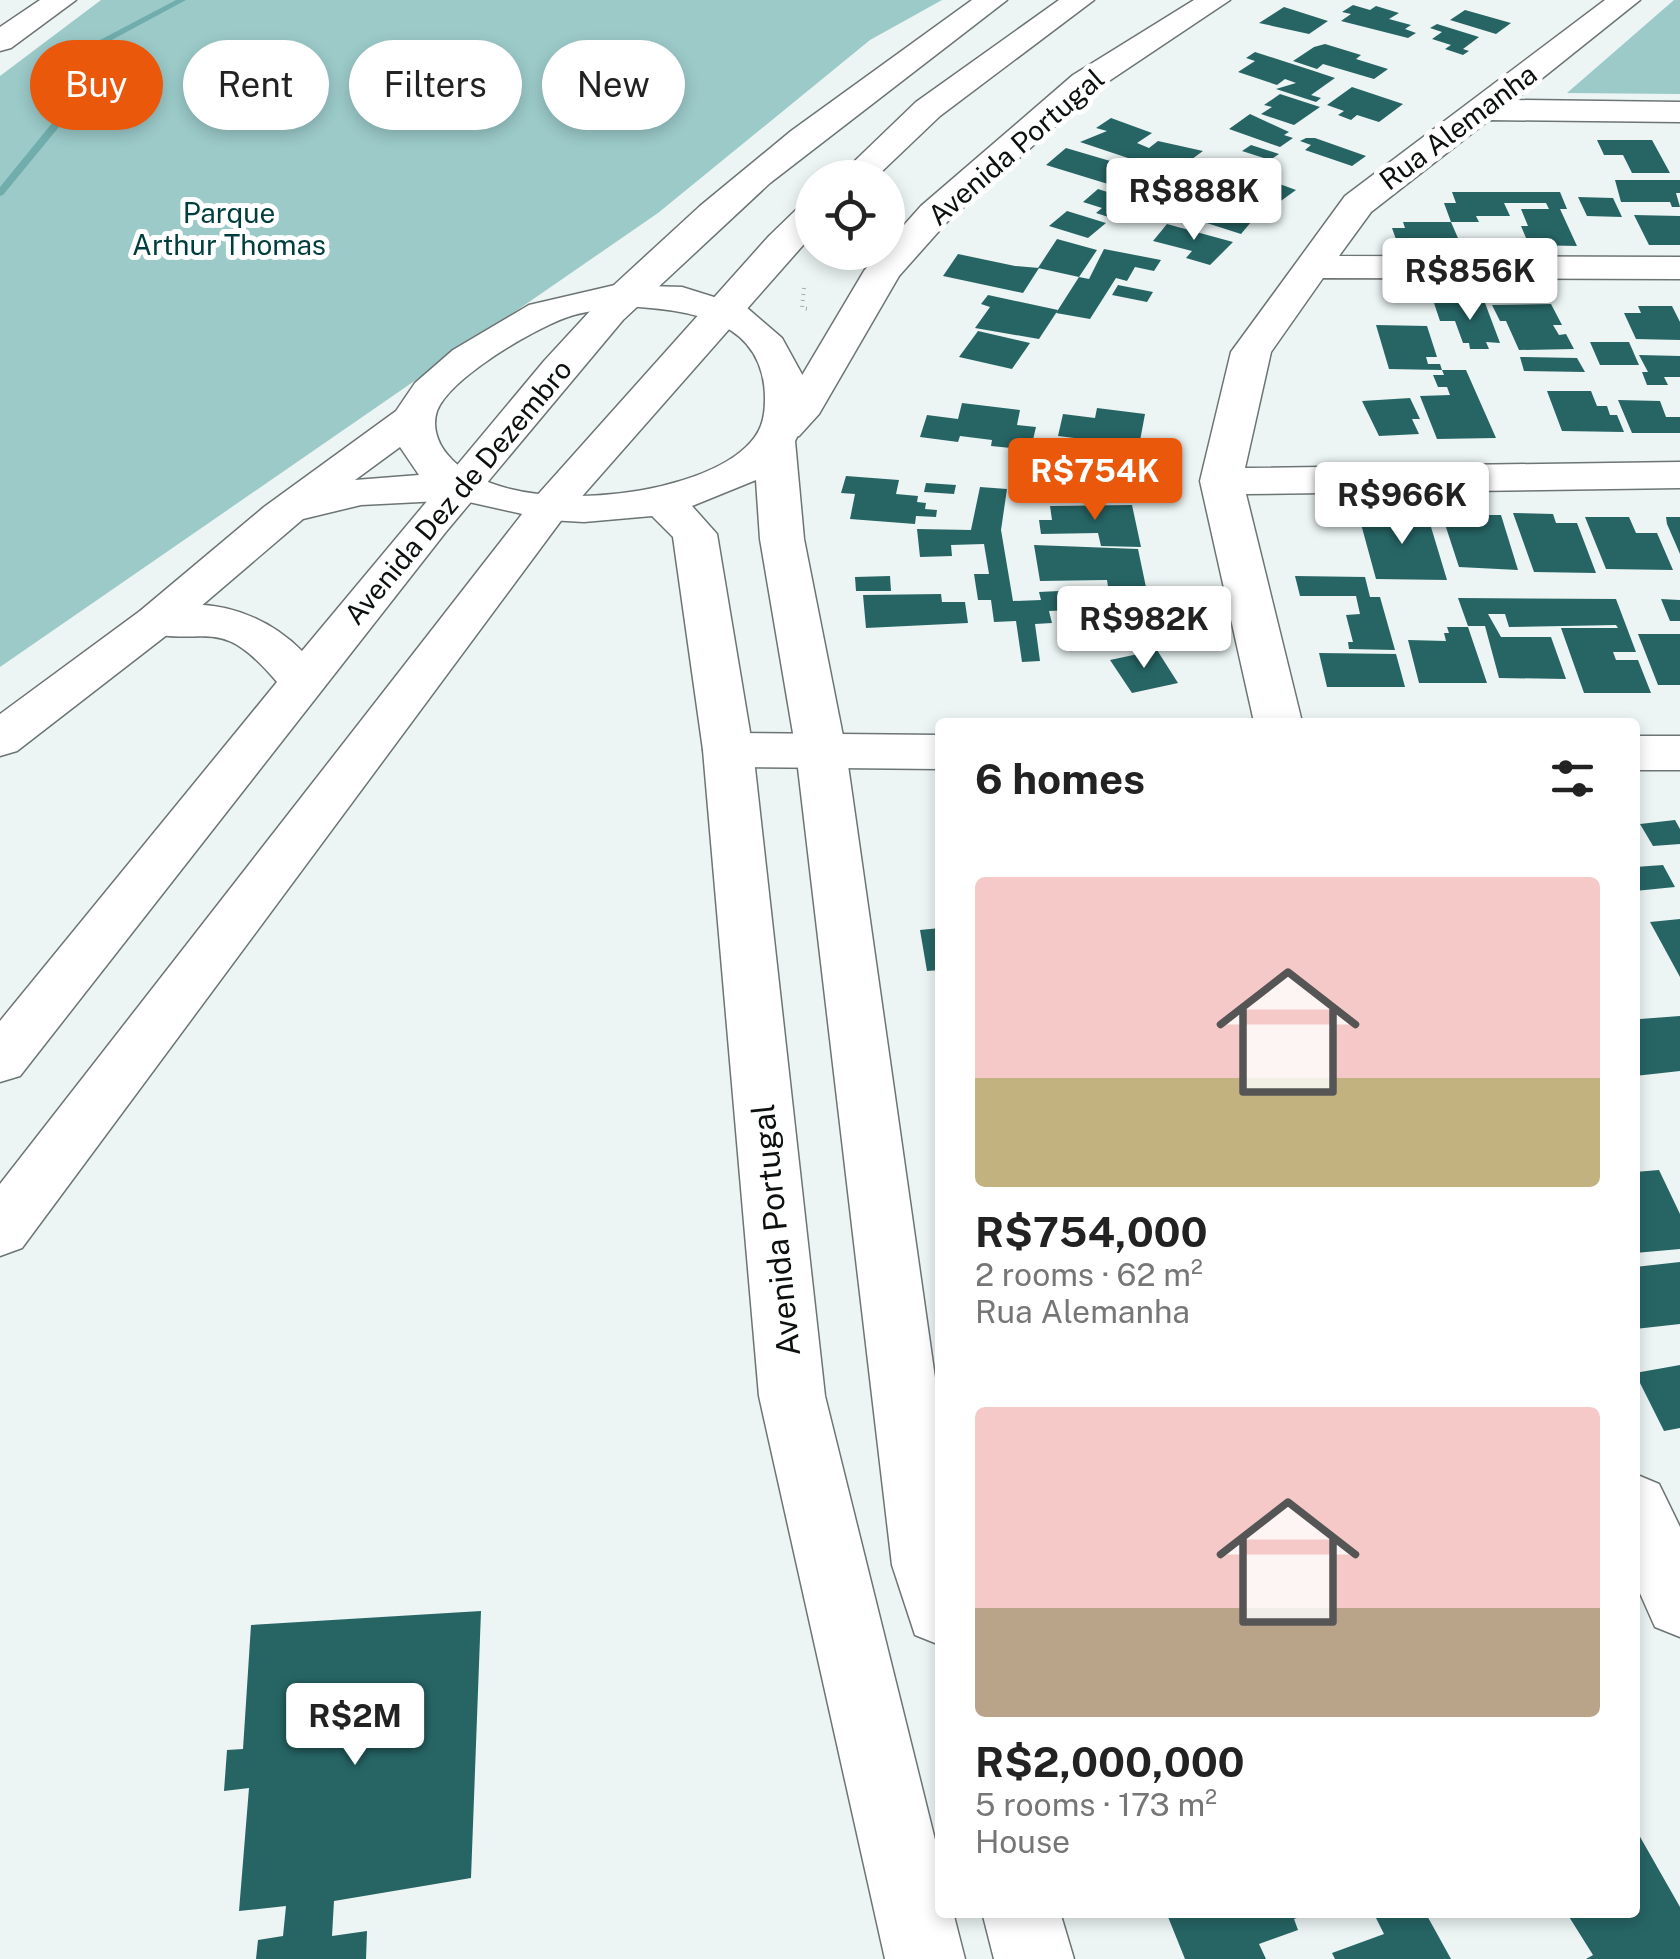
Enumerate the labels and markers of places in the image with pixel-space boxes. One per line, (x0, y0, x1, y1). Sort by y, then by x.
pin: R$888K (1113, 158, 1275, 243)
pin: R$856K (1389, 238, 1551, 323)
pin: R$754K (1014, 438, 1176, 523)
pin: R$966K (1321, 462, 1483, 547)
pin: R$982K (1063, 586, 1225, 671)
pin: R$2M (296, 1683, 414, 1768)

